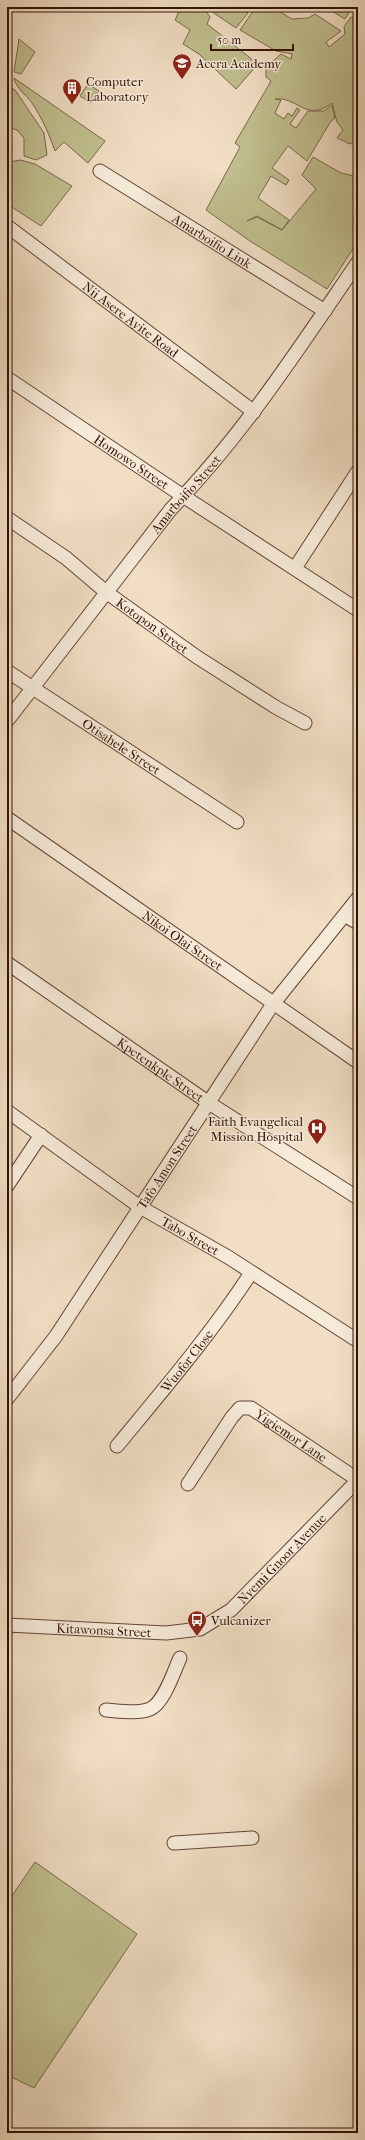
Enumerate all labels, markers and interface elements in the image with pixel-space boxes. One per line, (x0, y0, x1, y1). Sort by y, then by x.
scale bar (211, 26, 293, 52)
text: 50 m (217, 33, 241, 47)
school or university icon: Accra Academy (171, 52, 193, 80)
place label: Accra Academy (195, 56, 282, 71)
place label: Computer Laboratory (86, 74, 149, 104)
building icon: Computer Laboratory (61, 77, 83, 105)
street label: Amarboifio Link (169, 210, 254, 272)
street label: Nii Asere Ayite Road (80, 279, 182, 361)
street label: Homowo Street (91, 432, 172, 493)
street label: Amarboifio Street (147, 452, 224, 537)
street label: Kotopon Street (113, 595, 192, 657)
street label: Otisahele Street (79, 716, 163, 778)
street label: Nikoi Olai Street (140, 908, 226, 974)
street label: Kpetenkple Street (114, 1035, 207, 1105)
place label: Faith Evangelical Mission Hospital (208, 1114, 303, 1144)
hospital icon: Faith Evangelical Mission Hospital (306, 1117, 328, 1145)
street label: Tafo Amon Street (134, 1122, 200, 1212)
street label: Tabo Street (159, 1214, 222, 1259)
street label: Wuofor Close (157, 1326, 216, 1396)
street label: Yigiemor Lane (252, 1406, 330, 1465)
street label: Nyemi Gnoor Avenue (234, 1510, 330, 1607)
bus stop icon: Vulcanizer (186, 1609, 208, 1637)
place label: Vulcanizer (210, 1613, 271, 1628)
street label: Kitawonsa Street (56, 1620, 152, 1640)

